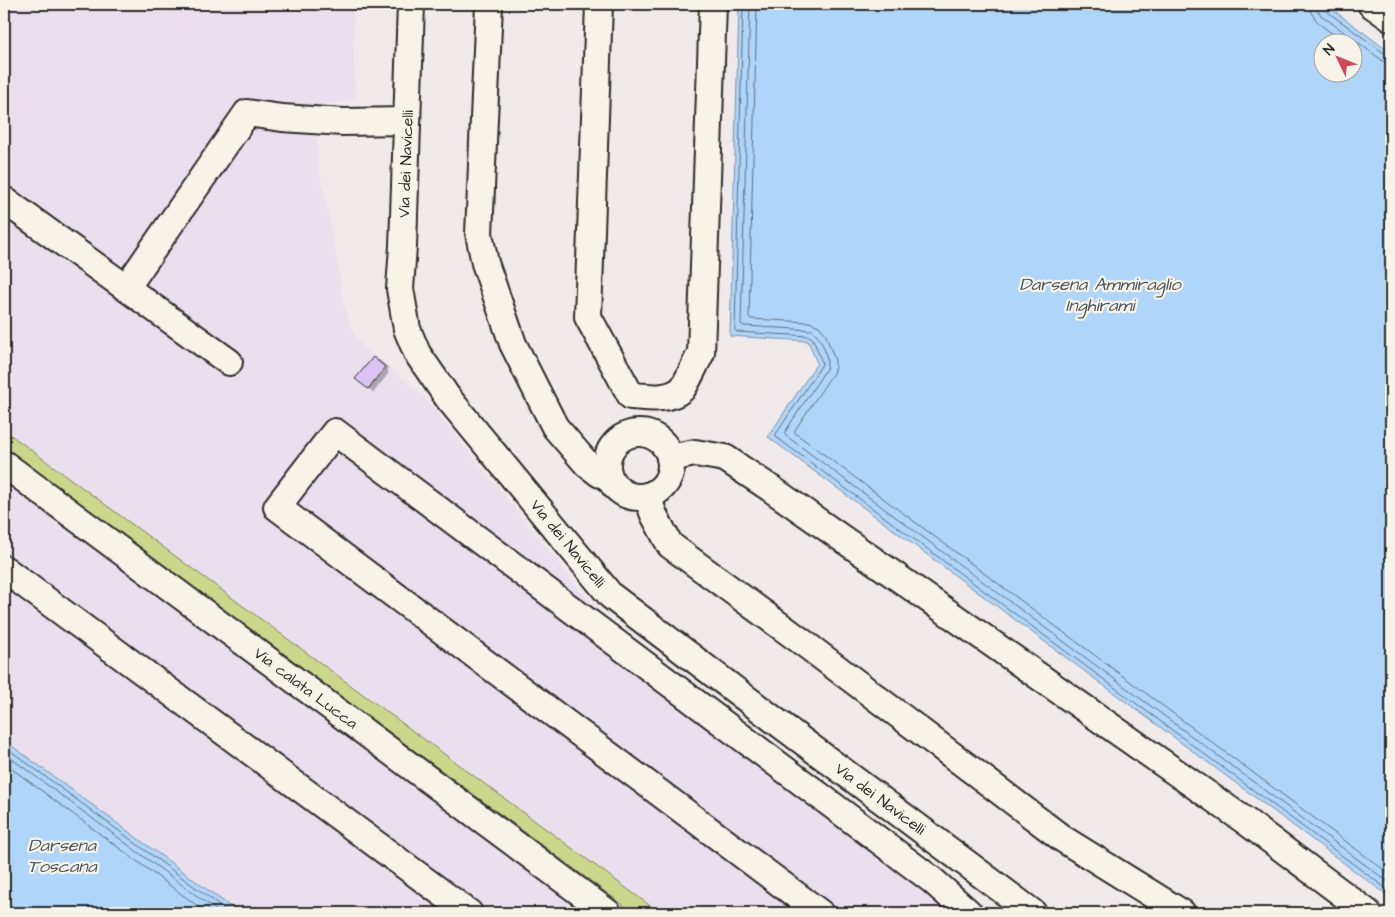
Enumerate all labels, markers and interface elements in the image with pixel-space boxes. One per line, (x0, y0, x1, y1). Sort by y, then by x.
north arrow (1312, 32, 1362, 82)
text: N (1319, 40, 1340, 60)
street label: Via dei Navicelli (393, 109, 419, 218)
water label: Darsena Ammiraglio Inghirami (1019, 272, 1182, 319)
street label: Via dei Navicelli (525, 495, 611, 593)
street label: Via calata Lucca (249, 642, 362, 734)
street label: Via dei Navicelli (830, 758, 930, 840)
water label: Darsena Toscana (27, 833, 97, 879)

